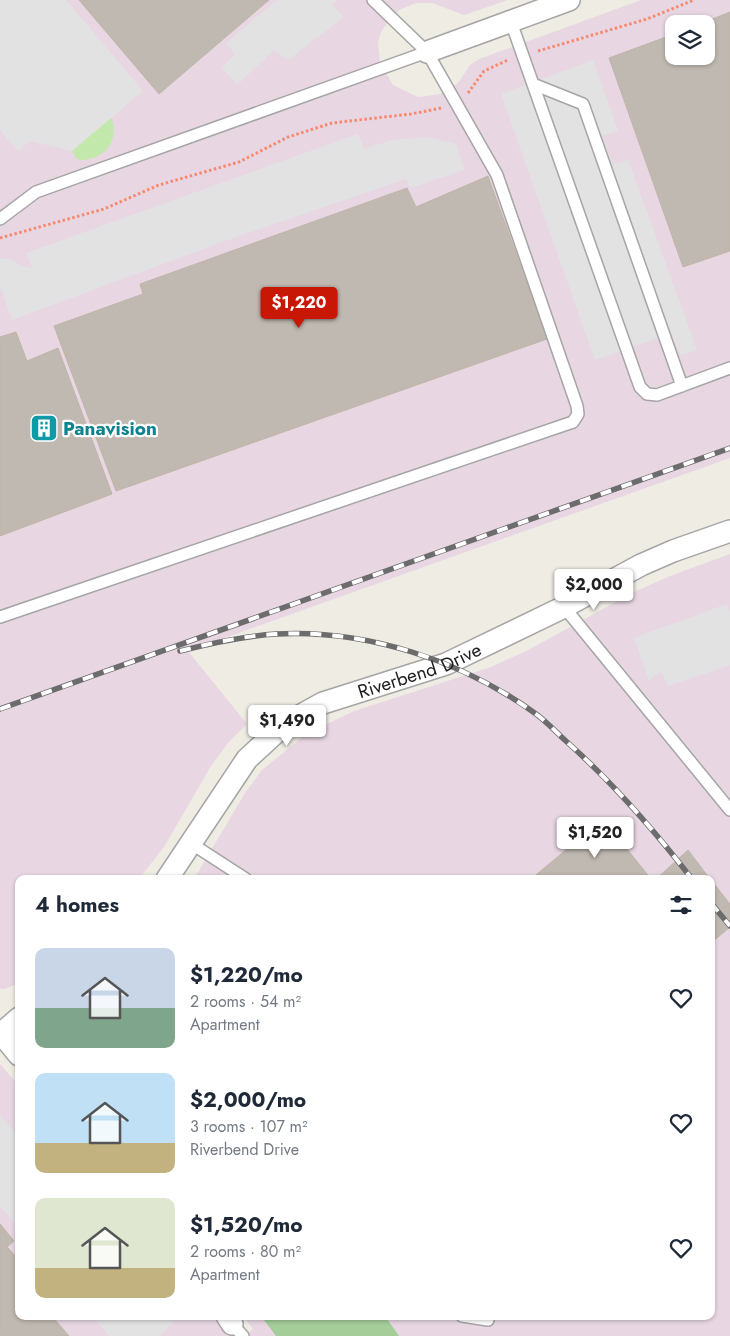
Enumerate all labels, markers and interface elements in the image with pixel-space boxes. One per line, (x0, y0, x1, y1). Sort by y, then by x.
map controls (665, 15, 715, 65)
button: layers (665, 15, 715, 65)
pin: $1,220 (258, 286, 340, 329)
text: $1,220 (272, 291, 326, 314)
building icon: Panavision (29, 413, 59, 443)
place label: Panavision (63, 415, 157, 442)
pin: $2,000 (553, 568, 635, 611)
text: $2,000 (565, 573, 623, 596)
street label: Riverbend Drive (354, 635, 486, 705)
pin: $1,490 (246, 704, 328, 747)
text: $1,490 (259, 709, 315, 732)
pin: $1,520 (554, 816, 636, 859)
text: $1,520 (568, 821, 622, 844)
text: 4 homes (35, 890, 119, 920)
icon: filters (667, 891, 695, 919)
text: $1,220/mo (190, 960, 303, 990)
icon: home (75, 968, 135, 1028)
icon: heart (667, 984, 695, 1012)
text: 2 rooms · 54 m² (190, 990, 301, 1013)
text: Apartment (190, 1013, 260, 1036)
text: $2,000/mo (190, 1085, 306, 1115)
icon: home (75, 1093, 135, 1153)
icon: heart (667, 1109, 695, 1137)
text: 3 rooms · 107 m² (190, 1115, 308, 1138)
text: Riverbend Drive (190, 1138, 299, 1161)
text: $1,520/mo (190, 1210, 303, 1240)
icon: home (75, 1218, 135, 1278)
icon: heart (667, 1234, 695, 1262)
text: 2 rooms · 80 m² (190, 1240, 301, 1263)
text: Apartment (190, 1263, 260, 1286)

